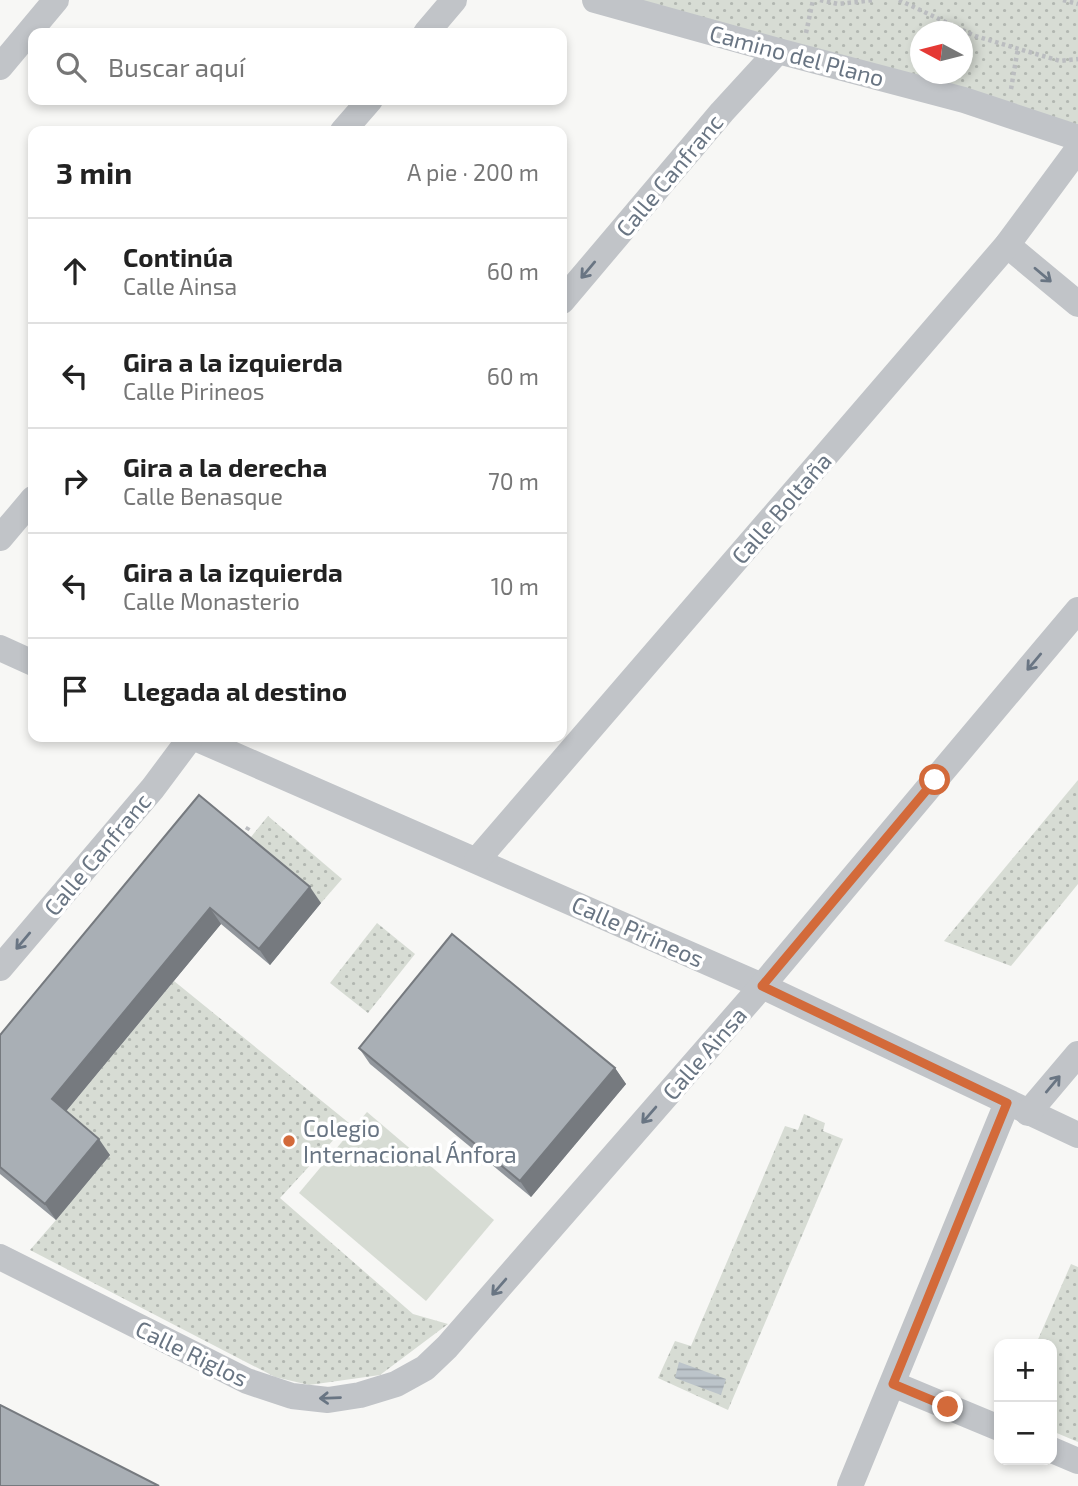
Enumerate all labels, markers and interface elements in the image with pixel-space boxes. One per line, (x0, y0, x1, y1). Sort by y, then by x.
street label: Camino del Plano (707, 18, 887, 92)
north arrow (910, 21, 973, 84)
search box (28, 28, 567, 105)
icon: search (52, 48, 90, 86)
text: Buscar aquí (108, 51, 245, 82)
street label: Calle Canfranc (610, 108, 728, 242)
text: 3 min (56, 154, 132, 190)
text: A pie · 200 m (407, 158, 539, 186)
text: Continúa (123, 241, 233, 272)
icon: ahead (56, 252, 94, 290)
text: 60 m (487, 257, 539, 285)
one-way arrow (580, 260, 596, 278)
one-way arrow (1033, 267, 1051, 283)
text: Calle Ainsa (123, 272, 237, 300)
text: Gira a la izquierda (123, 346, 343, 377)
icon: left (56, 357, 94, 395)
text: 60 m (487, 362, 539, 390)
text: Calle Pirineos (123, 377, 265, 405)
street label: Calle Boltaña (725, 447, 837, 569)
text: Gira a la derecha (123, 451, 327, 482)
icon: right (56, 462, 94, 500)
text: 70 m (488, 467, 539, 495)
text: Calle Benasque (123, 482, 283, 510)
text: Gira a la izquierda (123, 556, 343, 587)
icon: left (56, 567, 94, 605)
text: 10 m (491, 572, 539, 600)
text: Calle Monasterio (123, 587, 300, 615)
one-way arrow (1026, 653, 1042, 671)
icon: arrive (56, 672, 94, 710)
text: Llegada al destino (123, 675, 347, 706)
route start (919, 764, 950, 795)
street label: Calle Canfranc (38, 787, 156, 921)
street label: Calle Pirineos (568, 889, 708, 973)
one-way arrow (15, 931, 31, 949)
street label: Calle Ainsa (656, 1001, 752, 1105)
one-way arrow (1045, 1075, 1061, 1093)
one-way arrow (641, 1106, 657, 1124)
place label: Colegio Internacional Ánfora (303, 1114, 517, 1168)
marker: Colegio Internacional Ánfora (281, 1133, 297, 1149)
one-way arrow (491, 1277, 507, 1295)
street label: Calle Riglos (131, 1314, 253, 1392)
map controls (994, 1339, 1057, 1465)
button: + (994, 1339, 1057, 1402)
route end (932, 1391, 963, 1422)
one-way arrow (319, 1392, 342, 1405)
button: − (994, 1402, 1057, 1465)

